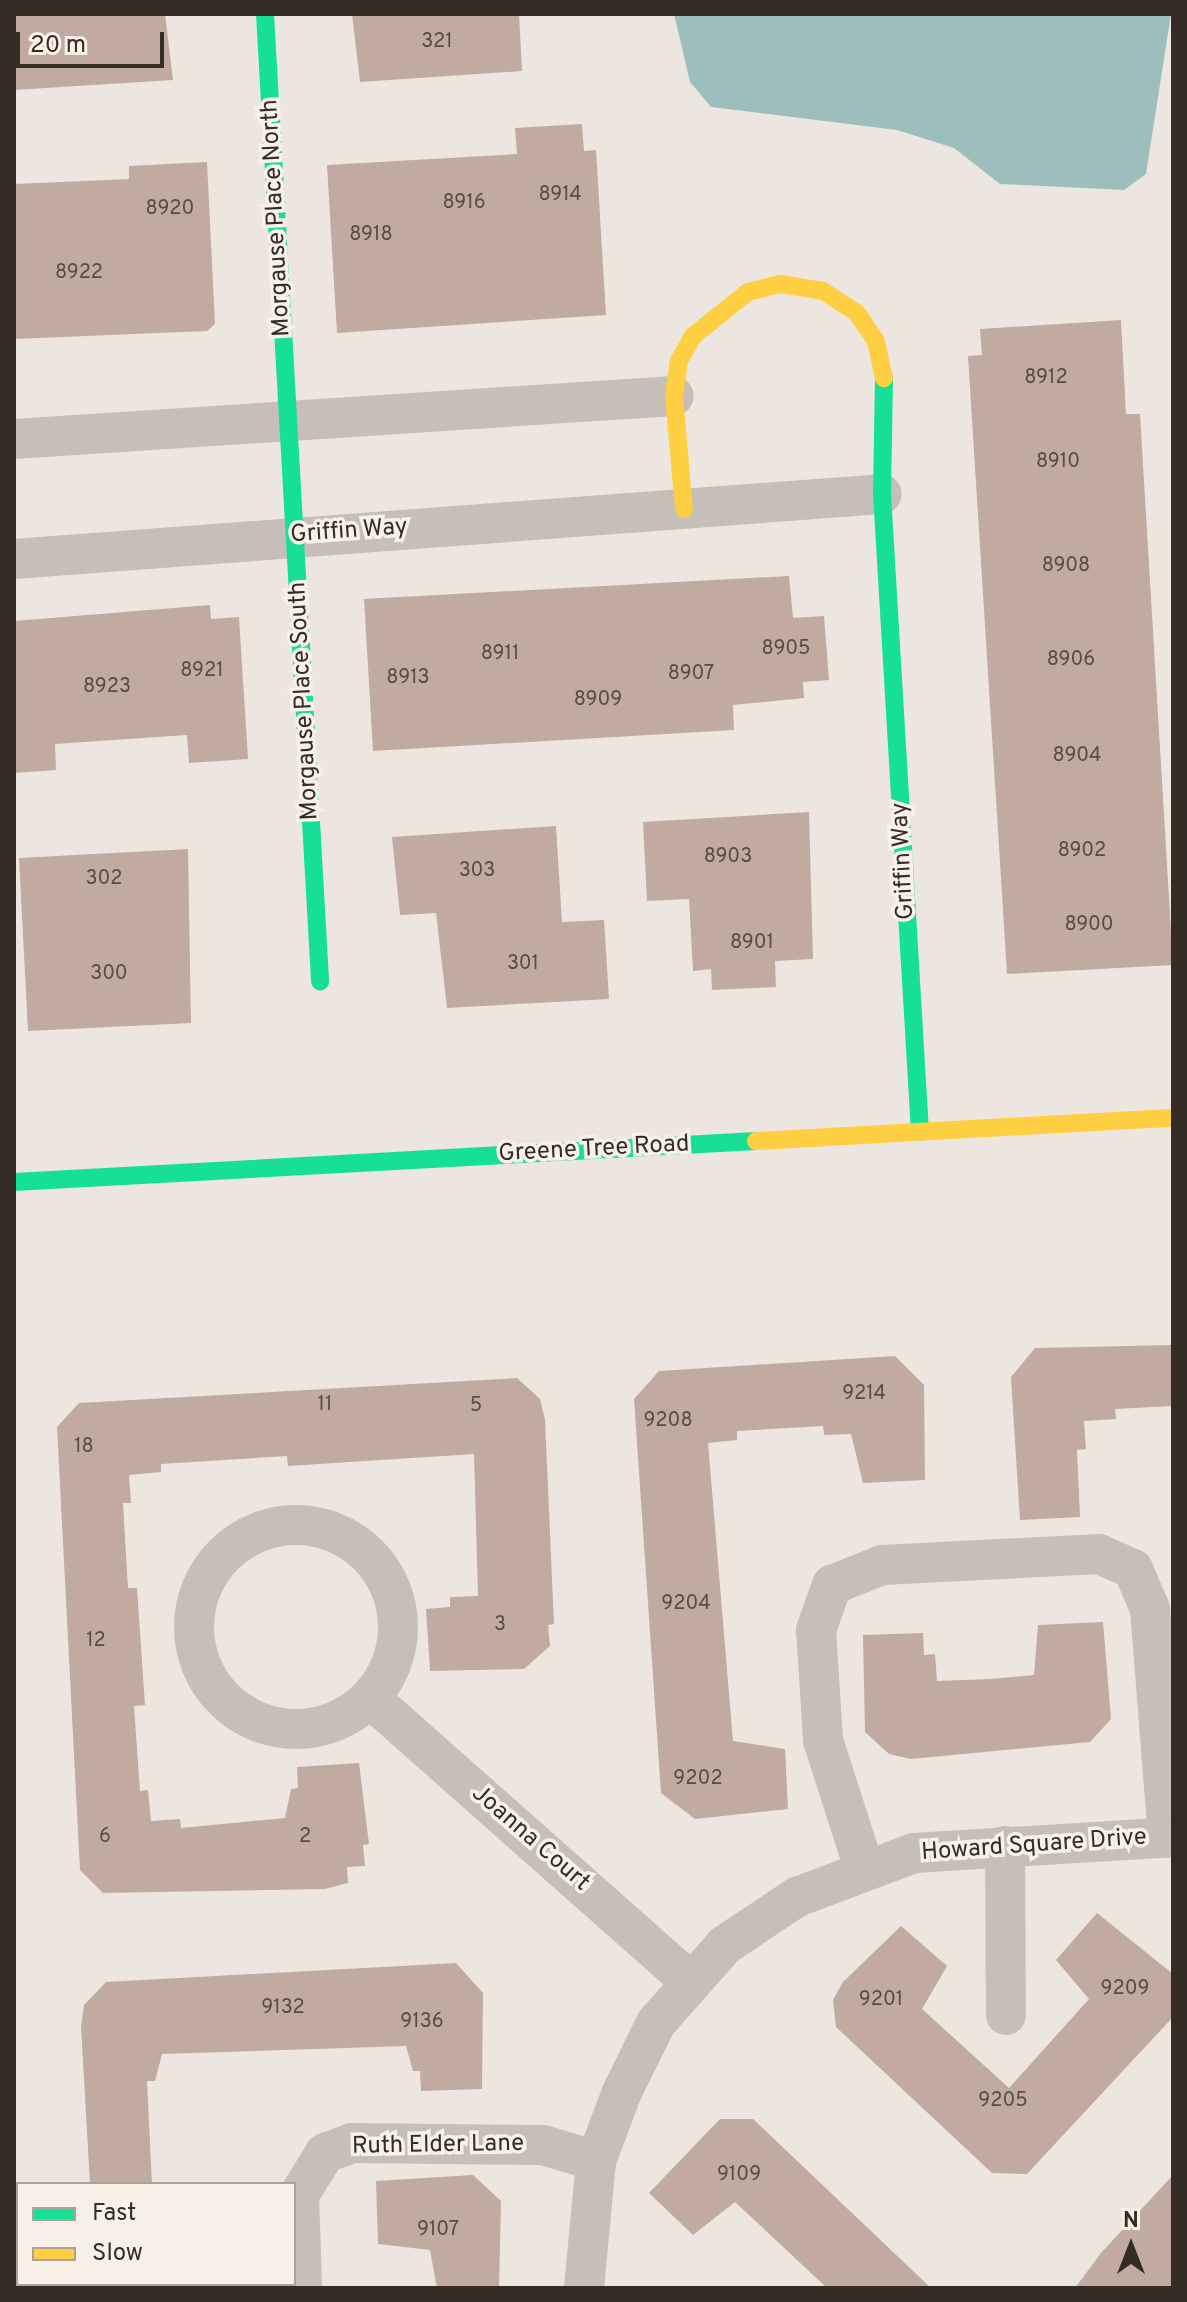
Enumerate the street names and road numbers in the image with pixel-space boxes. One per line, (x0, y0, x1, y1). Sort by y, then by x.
street label: Morgause Place North (256, 98, 298, 338)
street label: Griffin Way (289, 514, 409, 550)
street label: Morgause Place South (284, 581, 326, 821)
street label: Griffin Way (887, 801, 921, 921)
street label: Greene Tree Road (497, 1131, 691, 1169)
street label: Joanna Court (465, 1780, 595, 1898)
street label: Howard Square Drive (920, 1824, 1148, 1868)
street label: Ruth Elder Lane (352, 2130, 524, 2162)

